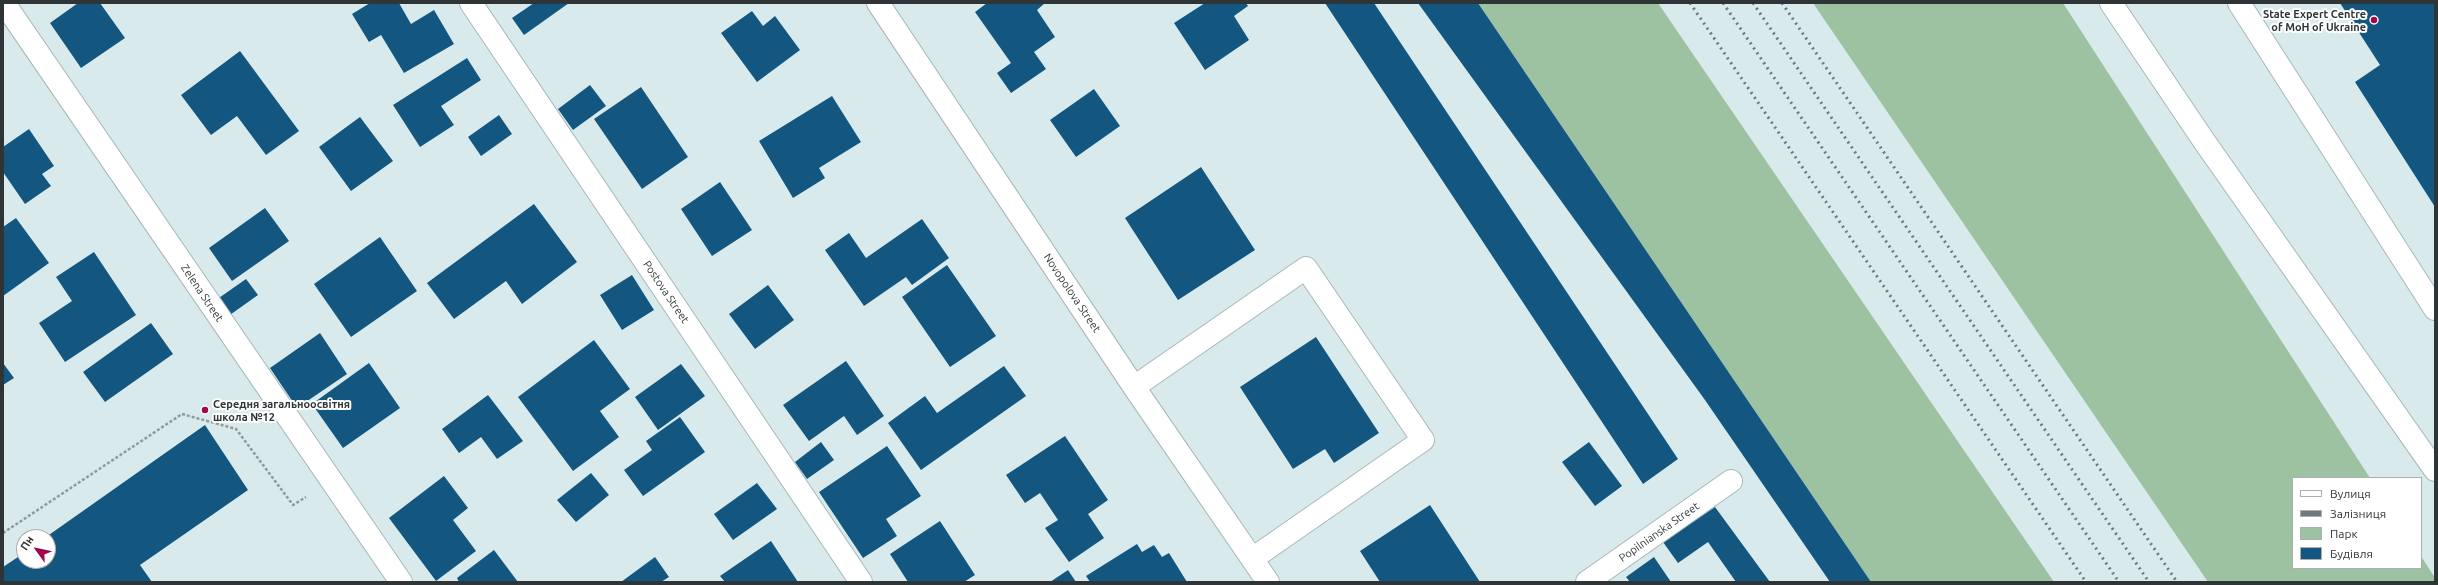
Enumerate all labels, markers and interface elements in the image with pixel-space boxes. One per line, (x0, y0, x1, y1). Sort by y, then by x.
place label: State Expert Centre of MoH of Ukraine (2263, 7, 2366, 33)
marker: State Expert Centre of MoH of Ukraine (2369, 15, 2379, 25)
street label: Novopolova Street (1041, 251, 1103, 335)
street label: Postova Street (640, 258, 692, 326)
street label: Zelena Street (178, 262, 226, 324)
place label: Середня загальноосвітня школа №12 (213, 397, 350, 423)
marker: Середня загальноосвітня школа №12 (200, 405, 210, 415)
legend (2292, 477, 2422, 569)
text: Вулиця (2330, 487, 2371, 500)
street label: Popilnianska Street (1616, 499, 1702, 565)
text: Залізниця (2330, 507, 2386, 520)
text: Парк (2330, 527, 2358, 540)
north arrow (16, 529, 56, 569)
text: Пн (18, 534, 36, 552)
text: Будівля (2330, 547, 2373, 560)

